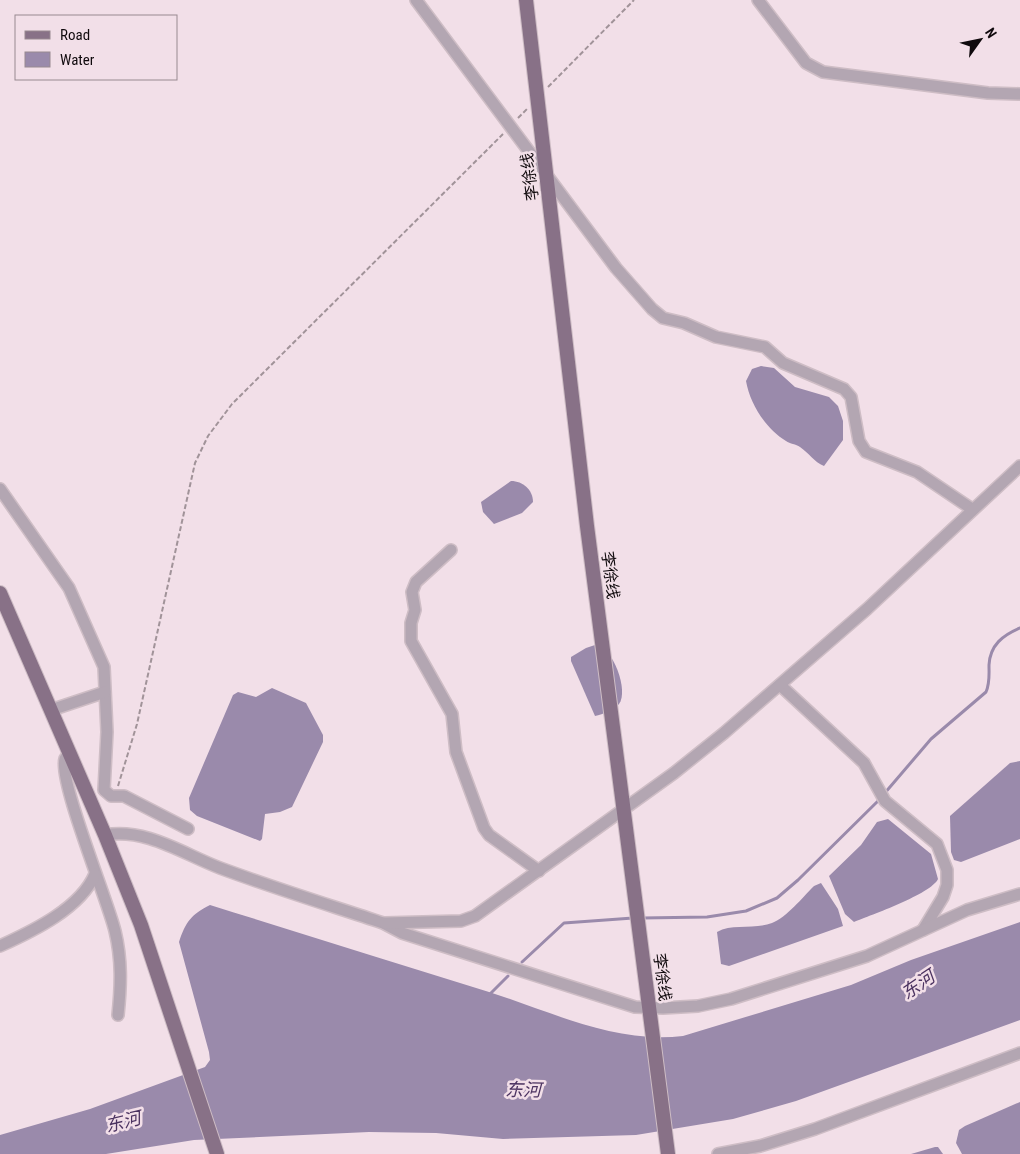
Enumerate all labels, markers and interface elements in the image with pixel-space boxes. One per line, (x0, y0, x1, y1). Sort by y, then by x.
legend (15, 15, 178, 80)
north arrow (955, 15, 1005, 65)
text: N (982, 25, 1000, 41)
text: Road (60, 26, 90, 44)
text: Water (60, 51, 95, 69)
street label: 李徐线 (517, 152, 542, 202)
street label: 李徐线 (598, 550, 623, 600)
street label: 李徐线 (650, 952, 675, 1002)
water label: 东河 (897, 964, 941, 1003)
water label: 东河 (505, 1079, 544, 1100)
water label: 东河 (103, 1106, 146, 1136)

